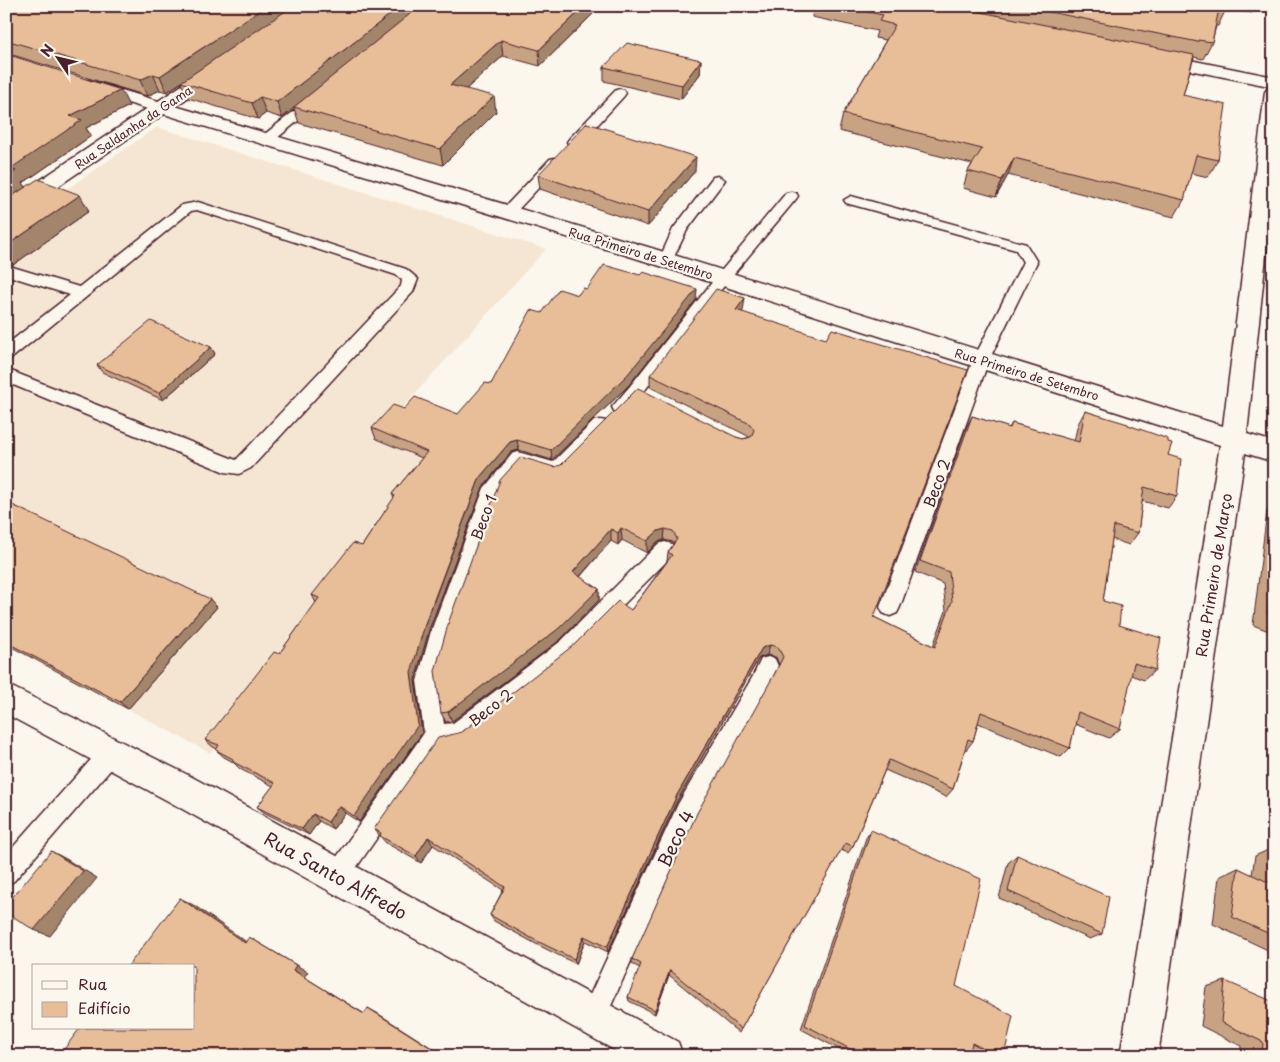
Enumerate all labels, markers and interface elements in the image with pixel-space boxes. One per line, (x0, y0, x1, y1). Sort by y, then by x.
north arrow (32, 32, 82, 82)
text: N (35, 40, 59, 61)
street label: Rua Saldanha da Gama (71, 81, 196, 173)
street label: Rua Primeiro de Setembro (567, 222, 716, 284)
street label: Rua Primeiro de Setembro (953, 343, 1102, 405)
street label: Beco 2 (917, 455, 955, 511)
street label: Beco 1 (464, 491, 502, 543)
street label: Rua Primeiro de Março (1189, 492, 1237, 658)
street label: Beco 2 (463, 682, 517, 732)
street label: Beco 4 (650, 805, 700, 871)
street label: Rua Santo Alfredo (260, 824, 412, 926)
legend (32, 964, 195, 1030)
text: Rua (78, 972, 107, 995)
text: Edifício (78, 996, 131, 1019)

